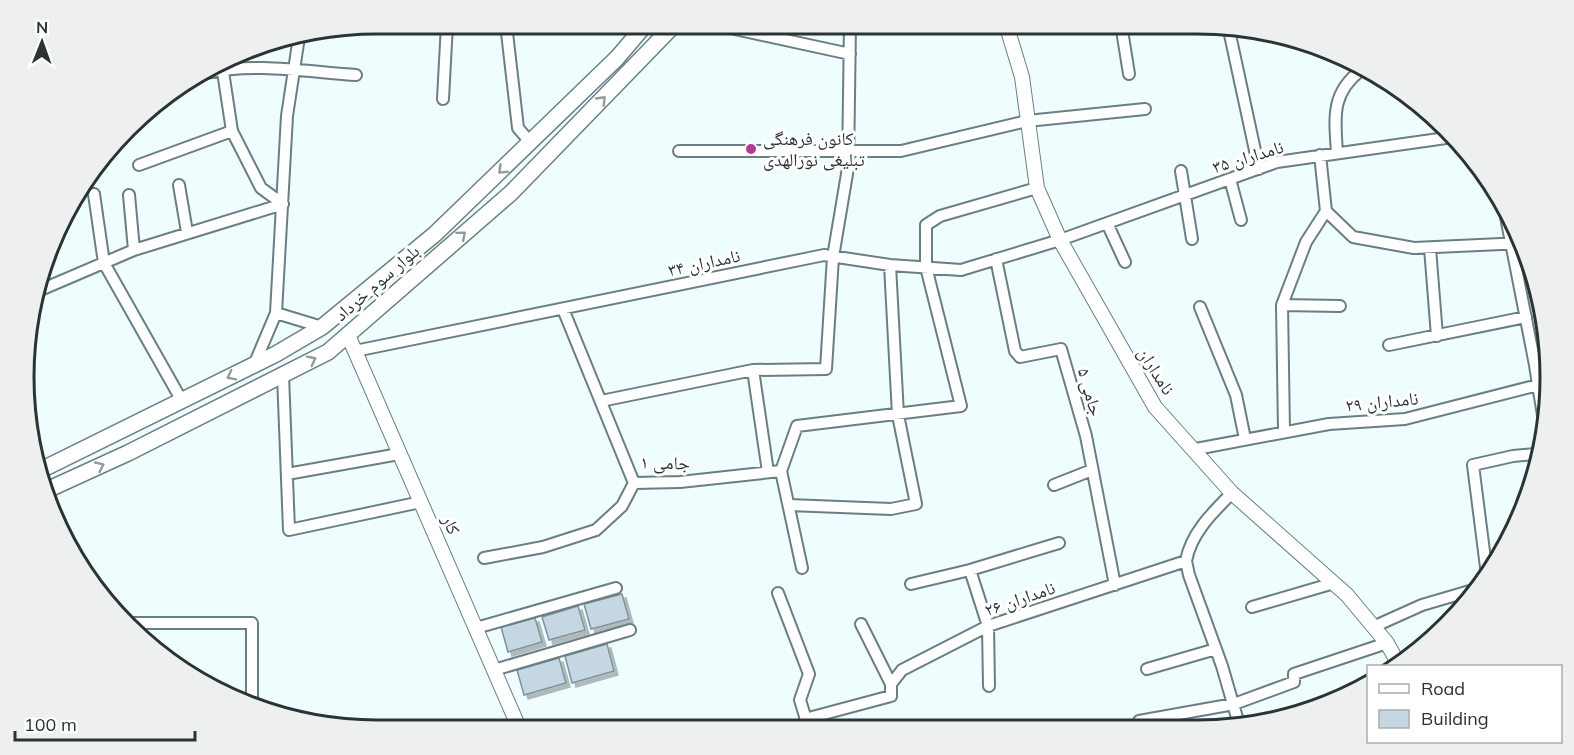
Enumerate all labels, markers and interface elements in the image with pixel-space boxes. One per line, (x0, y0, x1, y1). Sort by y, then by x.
north arrow (12, 12, 72, 72)
text: N (36, 17, 48, 37)
one-way arrow (595, 97, 606, 107)
place label: کانون فرهنگی تبلیغی نورالهدی (763, 127, 865, 171)
street label: نامداران ۳۵ (1209, 135, 1286, 178)
marker: کانون فرهنگی تبلیغی نورالهدی (744, 142, 758, 156)
one-way arrow (498, 162, 509, 173)
one-way arrow (455, 231, 466, 242)
street label: بلوار سوم خرداد (329, 239, 425, 327)
street label: نامداران ۳۴ (666, 244, 742, 281)
street label: نامداران (1133, 342, 1180, 399)
one-way arrow (306, 355, 317, 367)
street label: جامی ۵ (1073, 365, 1108, 419)
one-way arrow (227, 369, 238, 381)
street label: نامداران ۲۹ (1344, 386, 1420, 417)
street label: جامی ۱ (640, 451, 690, 474)
one-way arrow (94, 461, 105, 473)
street label: کار (437, 511, 466, 539)
street label: نامداران ۲۶ (981, 576, 1058, 621)
legend (1367, 665, 1562, 743)
text: Road (1421, 677, 1465, 700)
scale bar (15, 704, 195, 742)
text: Building (1421, 707, 1489, 730)
text: 100 m (24, 713, 77, 736)

